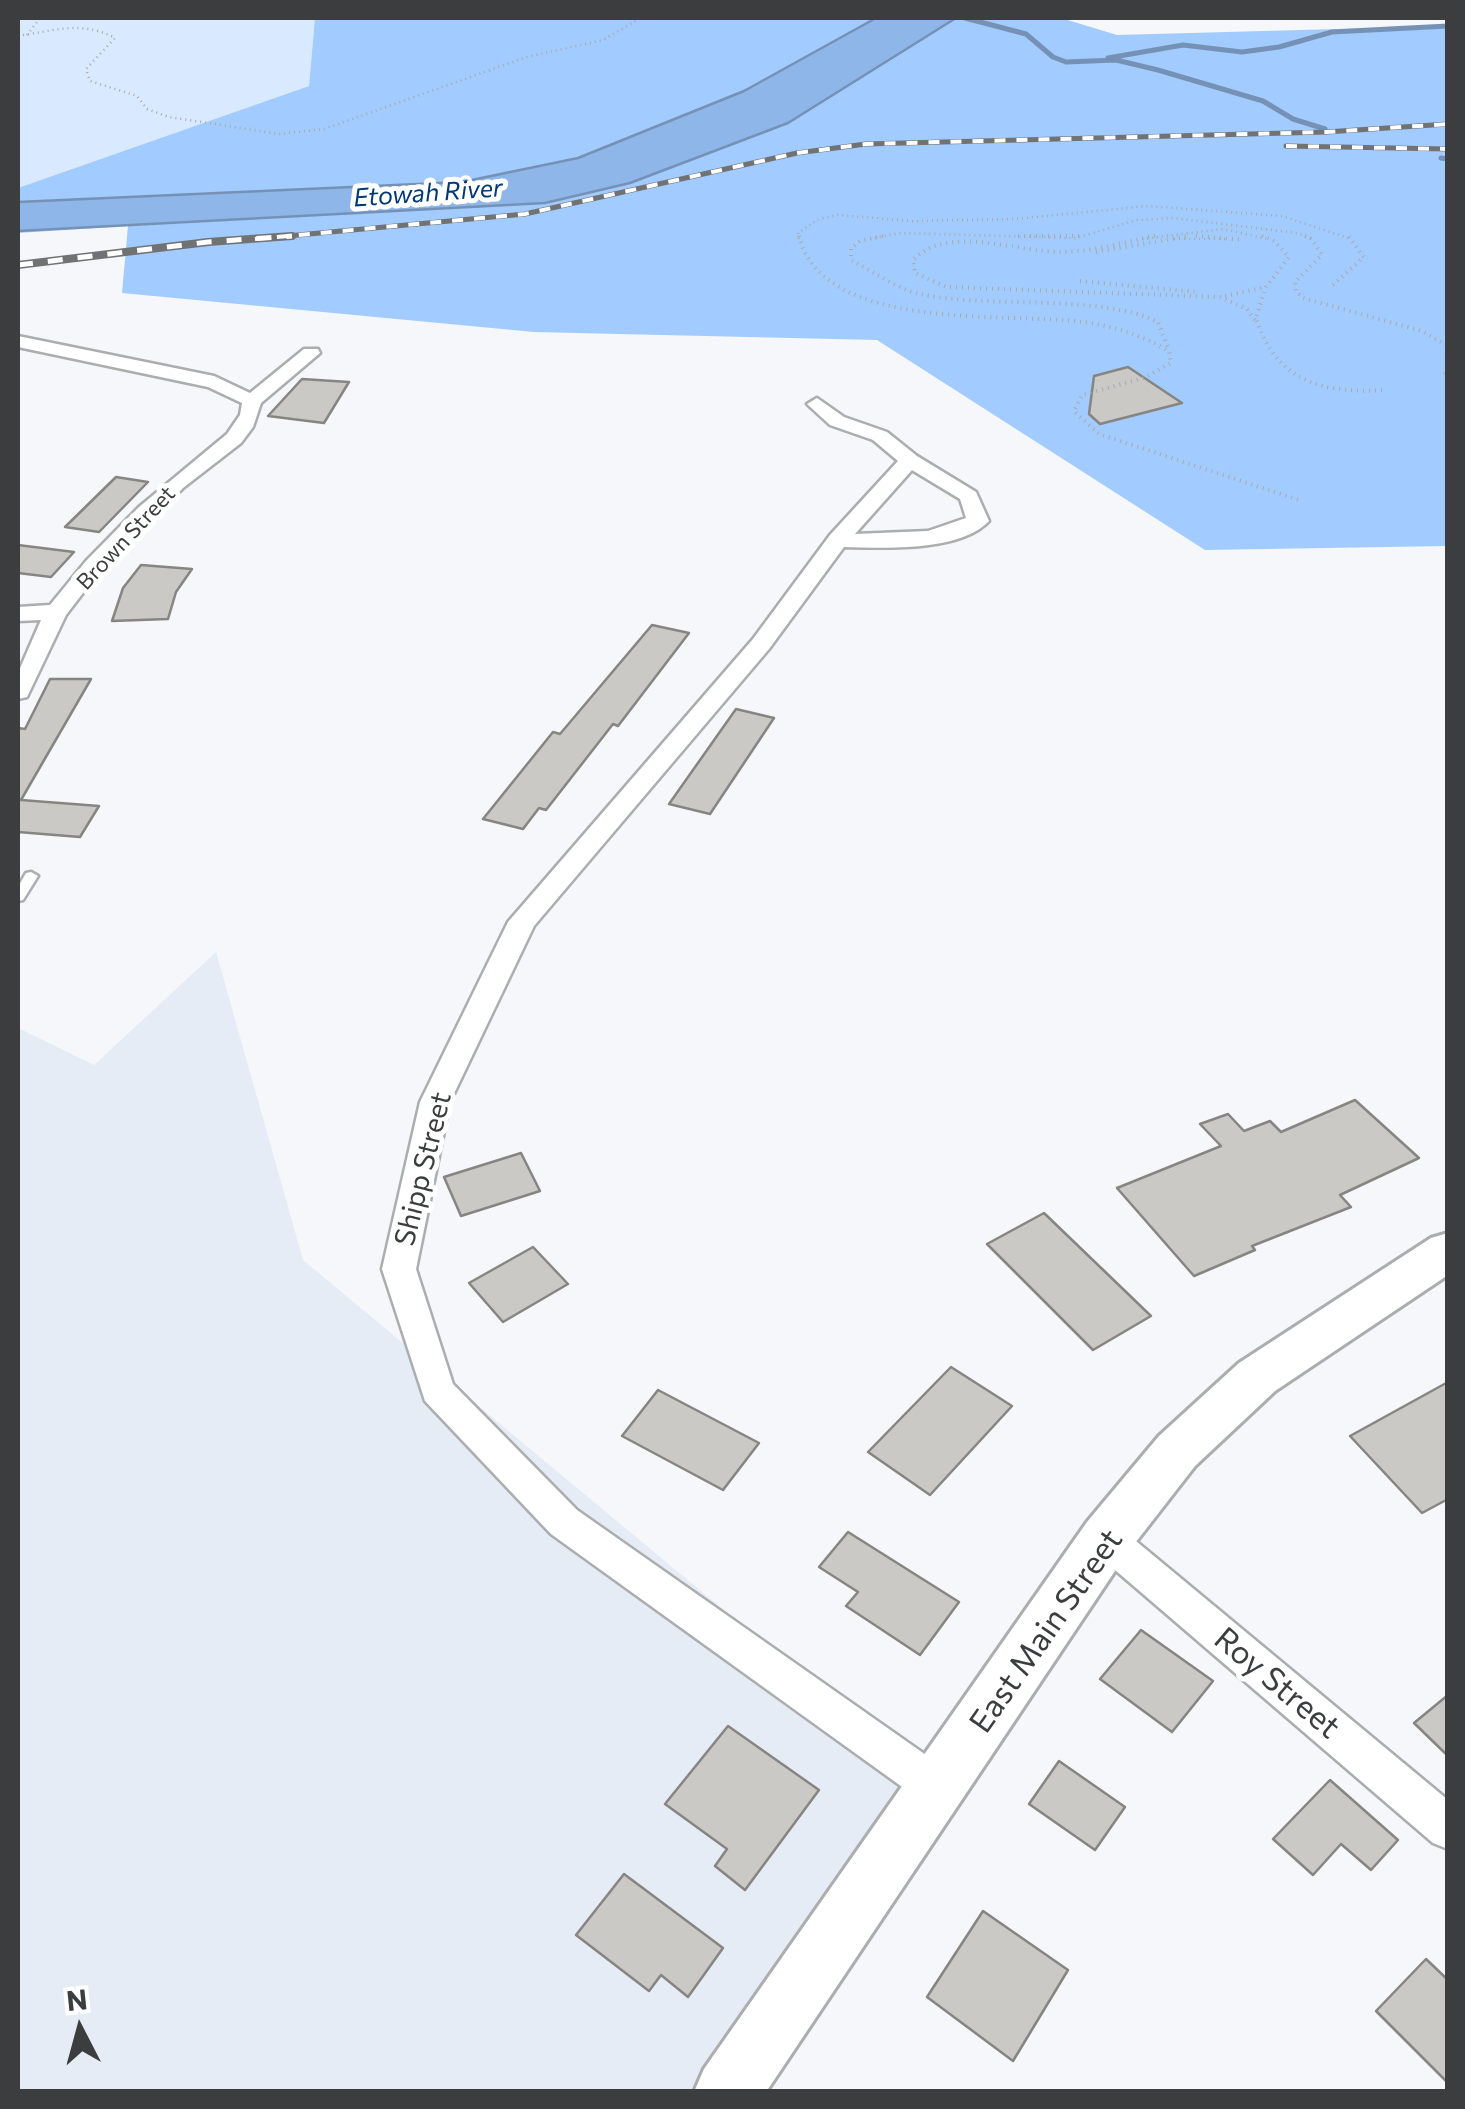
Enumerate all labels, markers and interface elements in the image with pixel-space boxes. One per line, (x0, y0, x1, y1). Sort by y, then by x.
water label: Etowah River (352, 173, 504, 213)
street label: Brown Street (71, 481, 181, 595)
street label: Shipp Street (388, 1089, 458, 1249)
street label: East Main Street (962, 1522, 1130, 1740)
street label: Roy Street (1206, 1619, 1348, 1747)
north arrow (30, 1979, 130, 2079)
text: N (65, 1981, 89, 2017)

